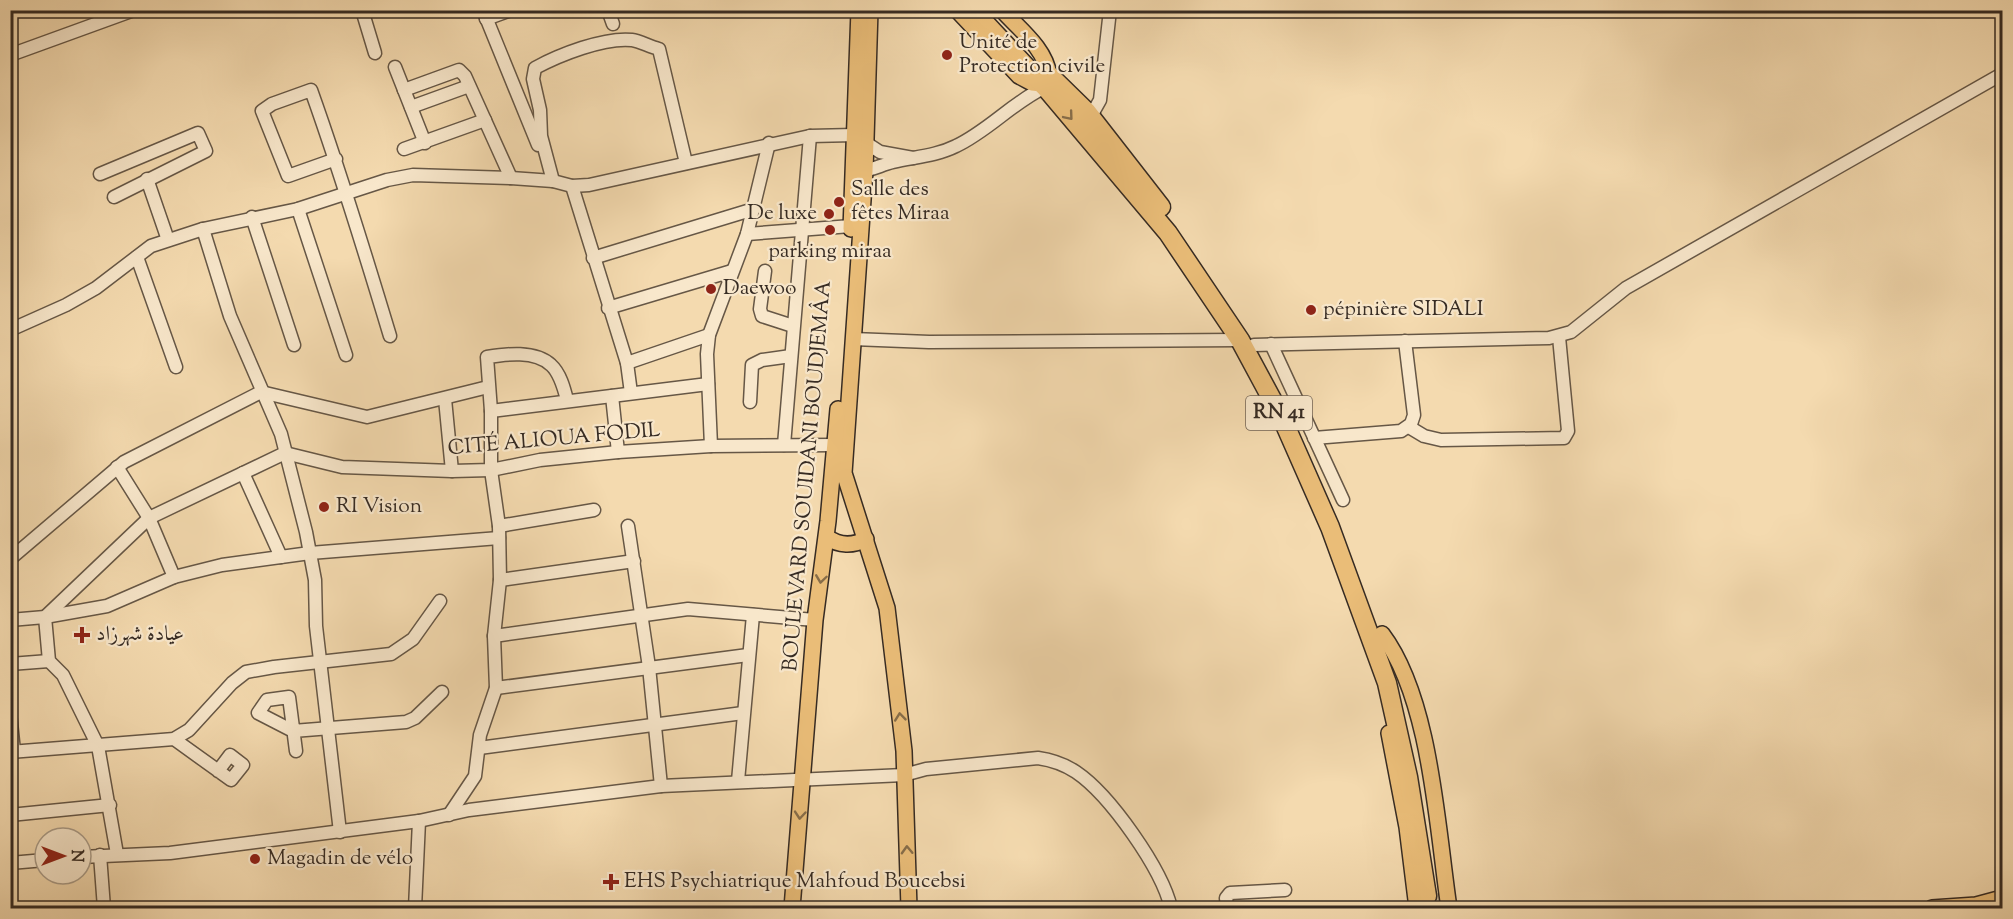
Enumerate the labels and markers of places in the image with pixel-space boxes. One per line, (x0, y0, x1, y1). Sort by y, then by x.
place label: Unité de Protection civile (959, 28, 1105, 82)
marker: Unité de Protection civile (940, 48, 954, 62)
place label: Salle des fêtes Miraa (851, 175, 950, 229)
marker: Salle des fêtes Miraa (832, 195, 846, 209)
place label: De luxe (747, 199, 817, 229)
marker: De luxe (822, 207, 836, 221)
marker: parking miraa (823, 223, 837, 237)
place label: parking miraa (768, 237, 892, 267)
place label: Daewoo (723, 274, 797, 304)
marker: Daewoo (704, 282, 718, 296)
place label: pépinière SIDALI (1323, 295, 1484, 325)
marker: pépinière SIDALI (1304, 303, 1318, 317)
place label: RI Vision (336, 492, 422, 522)
marker: RI Vision (317, 500, 331, 514)
place label: عيادة شهرزاد (96, 620, 184, 650)
marker: عيادة شهرزاد (73, 626, 91, 644)
place label: Magadin de vélo (267, 844, 413, 874)
marker: Magadin de vélo (248, 852, 262, 866)
place label: EHS Psychiatrique Mahfoud Boucebsi (624, 867, 966, 897)
marker: EHS Psychiatrique Mahfoud Boucebsi (602, 873, 620, 891)

